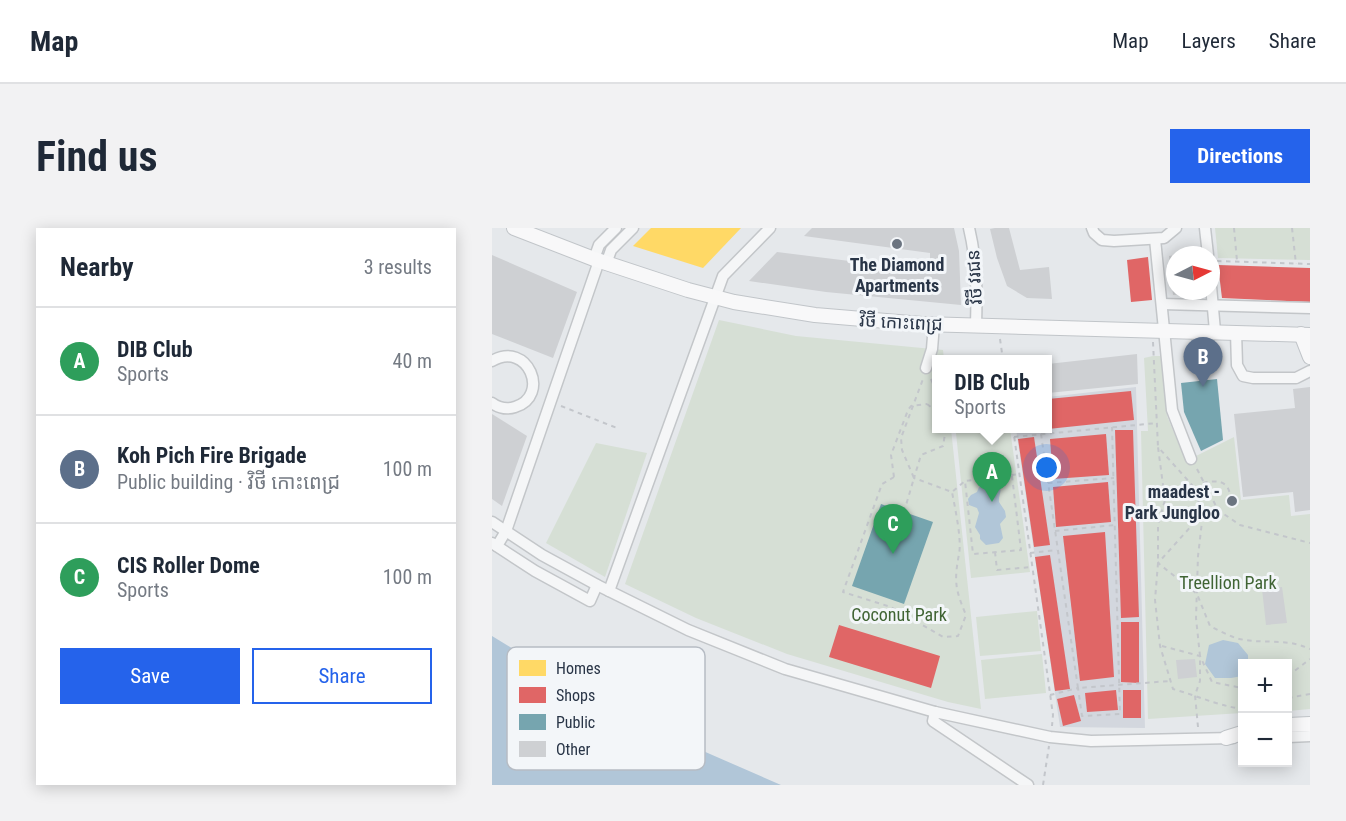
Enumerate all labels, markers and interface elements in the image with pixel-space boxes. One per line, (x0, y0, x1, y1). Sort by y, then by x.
text: Map (30, 25, 78, 58)
text: Map (1112, 29, 1149, 53)
text: Layers (1182, 29, 1236, 53)
text: Share (1269, 29, 1316, 53)
button: Directions (1170, 129, 1310, 183)
text: Find us (36, 132, 157, 181)
marker: The Diamond Apartments (890, 237, 904, 251)
north arrow (1166, 246, 1220, 300)
street label: វិថី វរជន (962, 249, 986, 306)
text: Nearby (60, 252, 134, 282)
place label: The Diamond Apartments (850, 254, 944, 296)
text: 3 results (364, 255, 432, 279)
street label: វិថី កោះពេជ្រ (858, 309, 943, 336)
text: DIB Club (117, 337, 193, 362)
pin: B (1184, 338, 1222, 387)
text: A (74, 349, 85, 373)
text: 40 m (393, 349, 432, 373)
popup (932, 355, 1052, 433)
text: Sports (117, 362, 169, 386)
text: DIB Club (954, 370, 1030, 395)
text: Sports (954, 395, 1006, 419)
text: Koh Pich Fire Brigade (117, 443, 307, 468)
pin: A (972, 452, 1012, 502)
your location (1032, 453, 1061, 482)
text: B (74, 457, 85, 481)
text: 100 m (383, 457, 432, 481)
text: Public building · វិថី កោះពេជ្រ (117, 470, 340, 494)
place label: maadest - Park Jungloo (1125, 481, 1220, 523)
marker: maadest - Park Jungloo (1225, 494, 1239, 508)
pin: C (874, 504, 912, 554)
text: CIS Roller Dome (117, 553, 260, 578)
text: C (74, 565, 85, 589)
text: 100 m (383, 565, 432, 589)
park label: Treellion Park (1179, 572, 1277, 593)
text: Sports (117, 578, 169, 602)
park label: Coconut Park (851, 604, 947, 625)
legend (507, 647, 705, 770)
button: Save (60, 648, 240, 704)
button: Share (252, 648, 432, 704)
text: Homes (556, 659, 601, 678)
map controls (1238, 659, 1292, 767)
button: + (1238, 659, 1292, 713)
text: Shops (556, 686, 595, 705)
text: Public (556, 713, 595, 732)
button: − (1238, 713, 1292, 767)
text: Other (556, 740, 591, 759)

